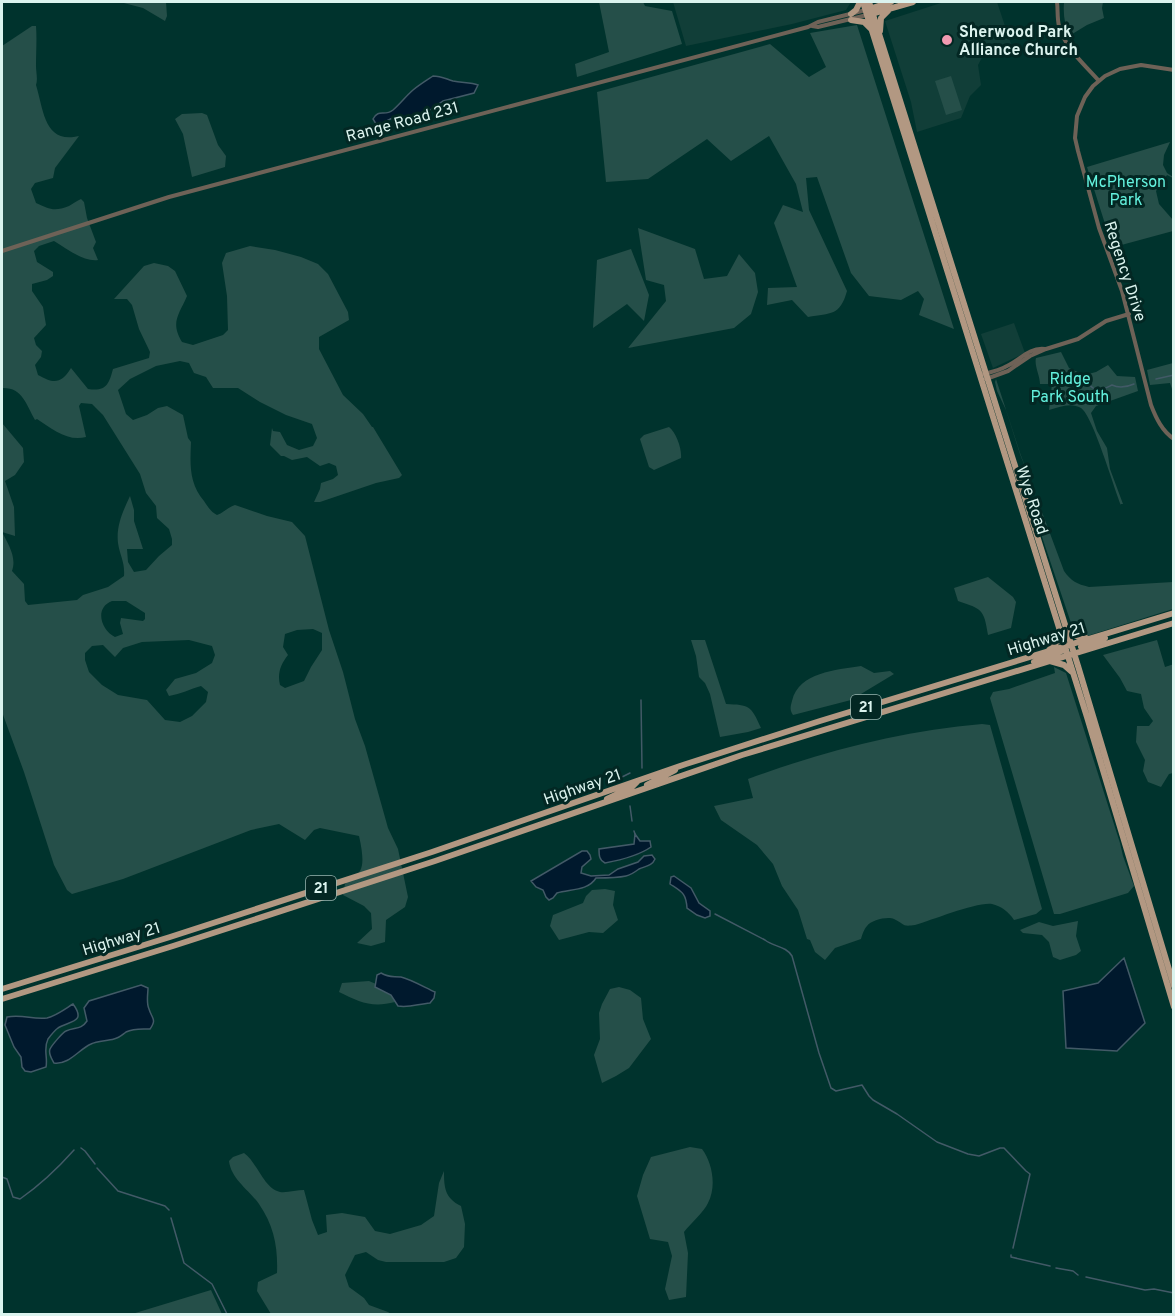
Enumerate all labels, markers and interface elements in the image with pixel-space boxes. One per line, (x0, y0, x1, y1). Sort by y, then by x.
place label: Sherwood Park Alliance Church (959, 23, 1078, 61)
marker: Sherwood Park Alliance Church (940, 33, 954, 47)
street label: Range Road 231 (344, 98, 461, 148)
park label: McPherson Park (1086, 173, 1166, 211)
street label: Regency Drive (1098, 219, 1150, 324)
park label: Ridge Park South (1031, 370, 1109, 408)
street label: Wye Road (1011, 464, 1052, 538)
street label: Highway 21 (1005, 619, 1088, 661)
road number: 21 (851, 695, 881, 719)
street label: Highway 21 (541, 765, 624, 810)
road number: 21 (306, 876, 336, 900)
street label: Highway 21 (80, 919, 163, 961)

